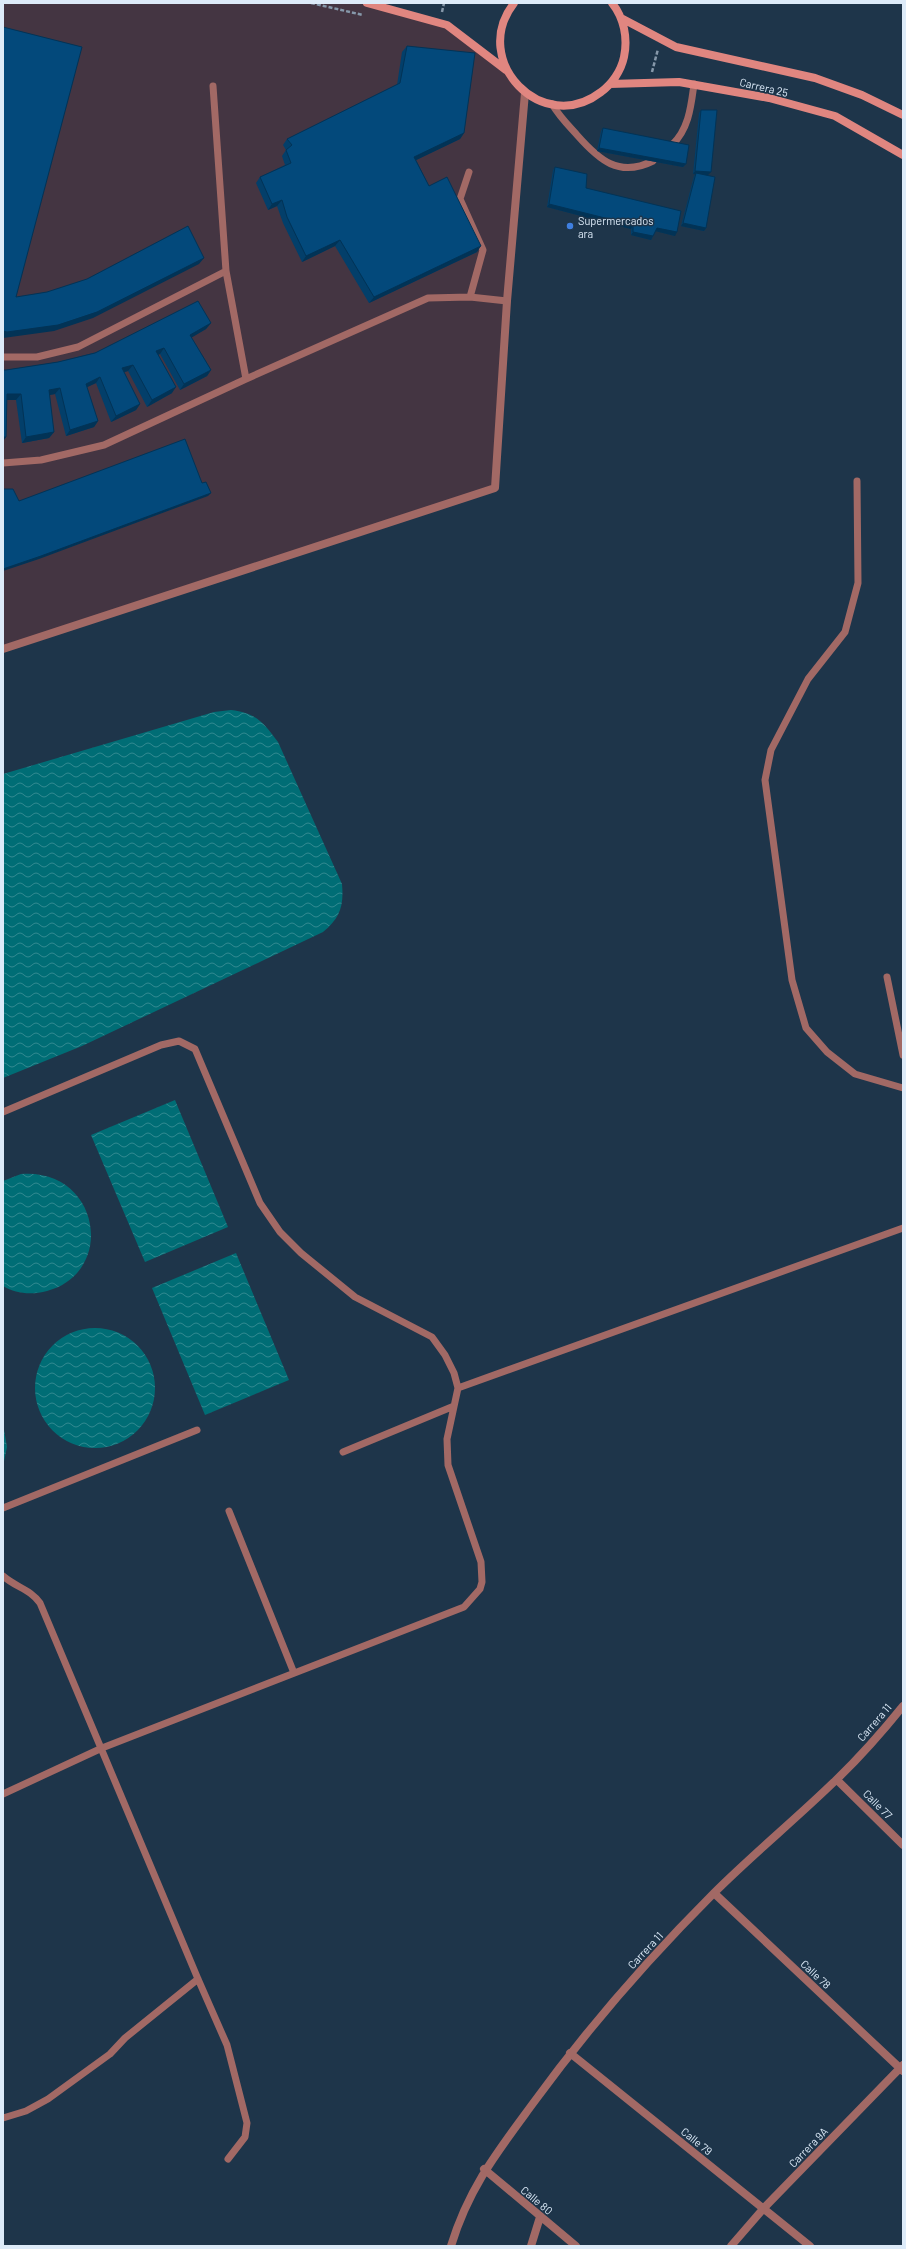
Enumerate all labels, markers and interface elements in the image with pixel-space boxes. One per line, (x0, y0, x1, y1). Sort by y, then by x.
street label: Carrera 25 (738, 75, 790, 99)
place label: Supermercados ara (578, 214, 654, 240)
marker: Supermercados ara (565, 221, 575, 231)
street label: Carrera 11 (854, 1701, 894, 1743)
street label: Calle 77 (861, 1787, 895, 1821)
street label: Carrera 11 (625, 1929, 665, 1971)
street label: Calle 78 (798, 1957, 834, 1991)
street label: Carrera 9A (786, 2124, 830, 2170)
street label: Calle 79 (679, 2125, 715, 2158)
street label: Calle 80 (519, 2183, 555, 2217)

